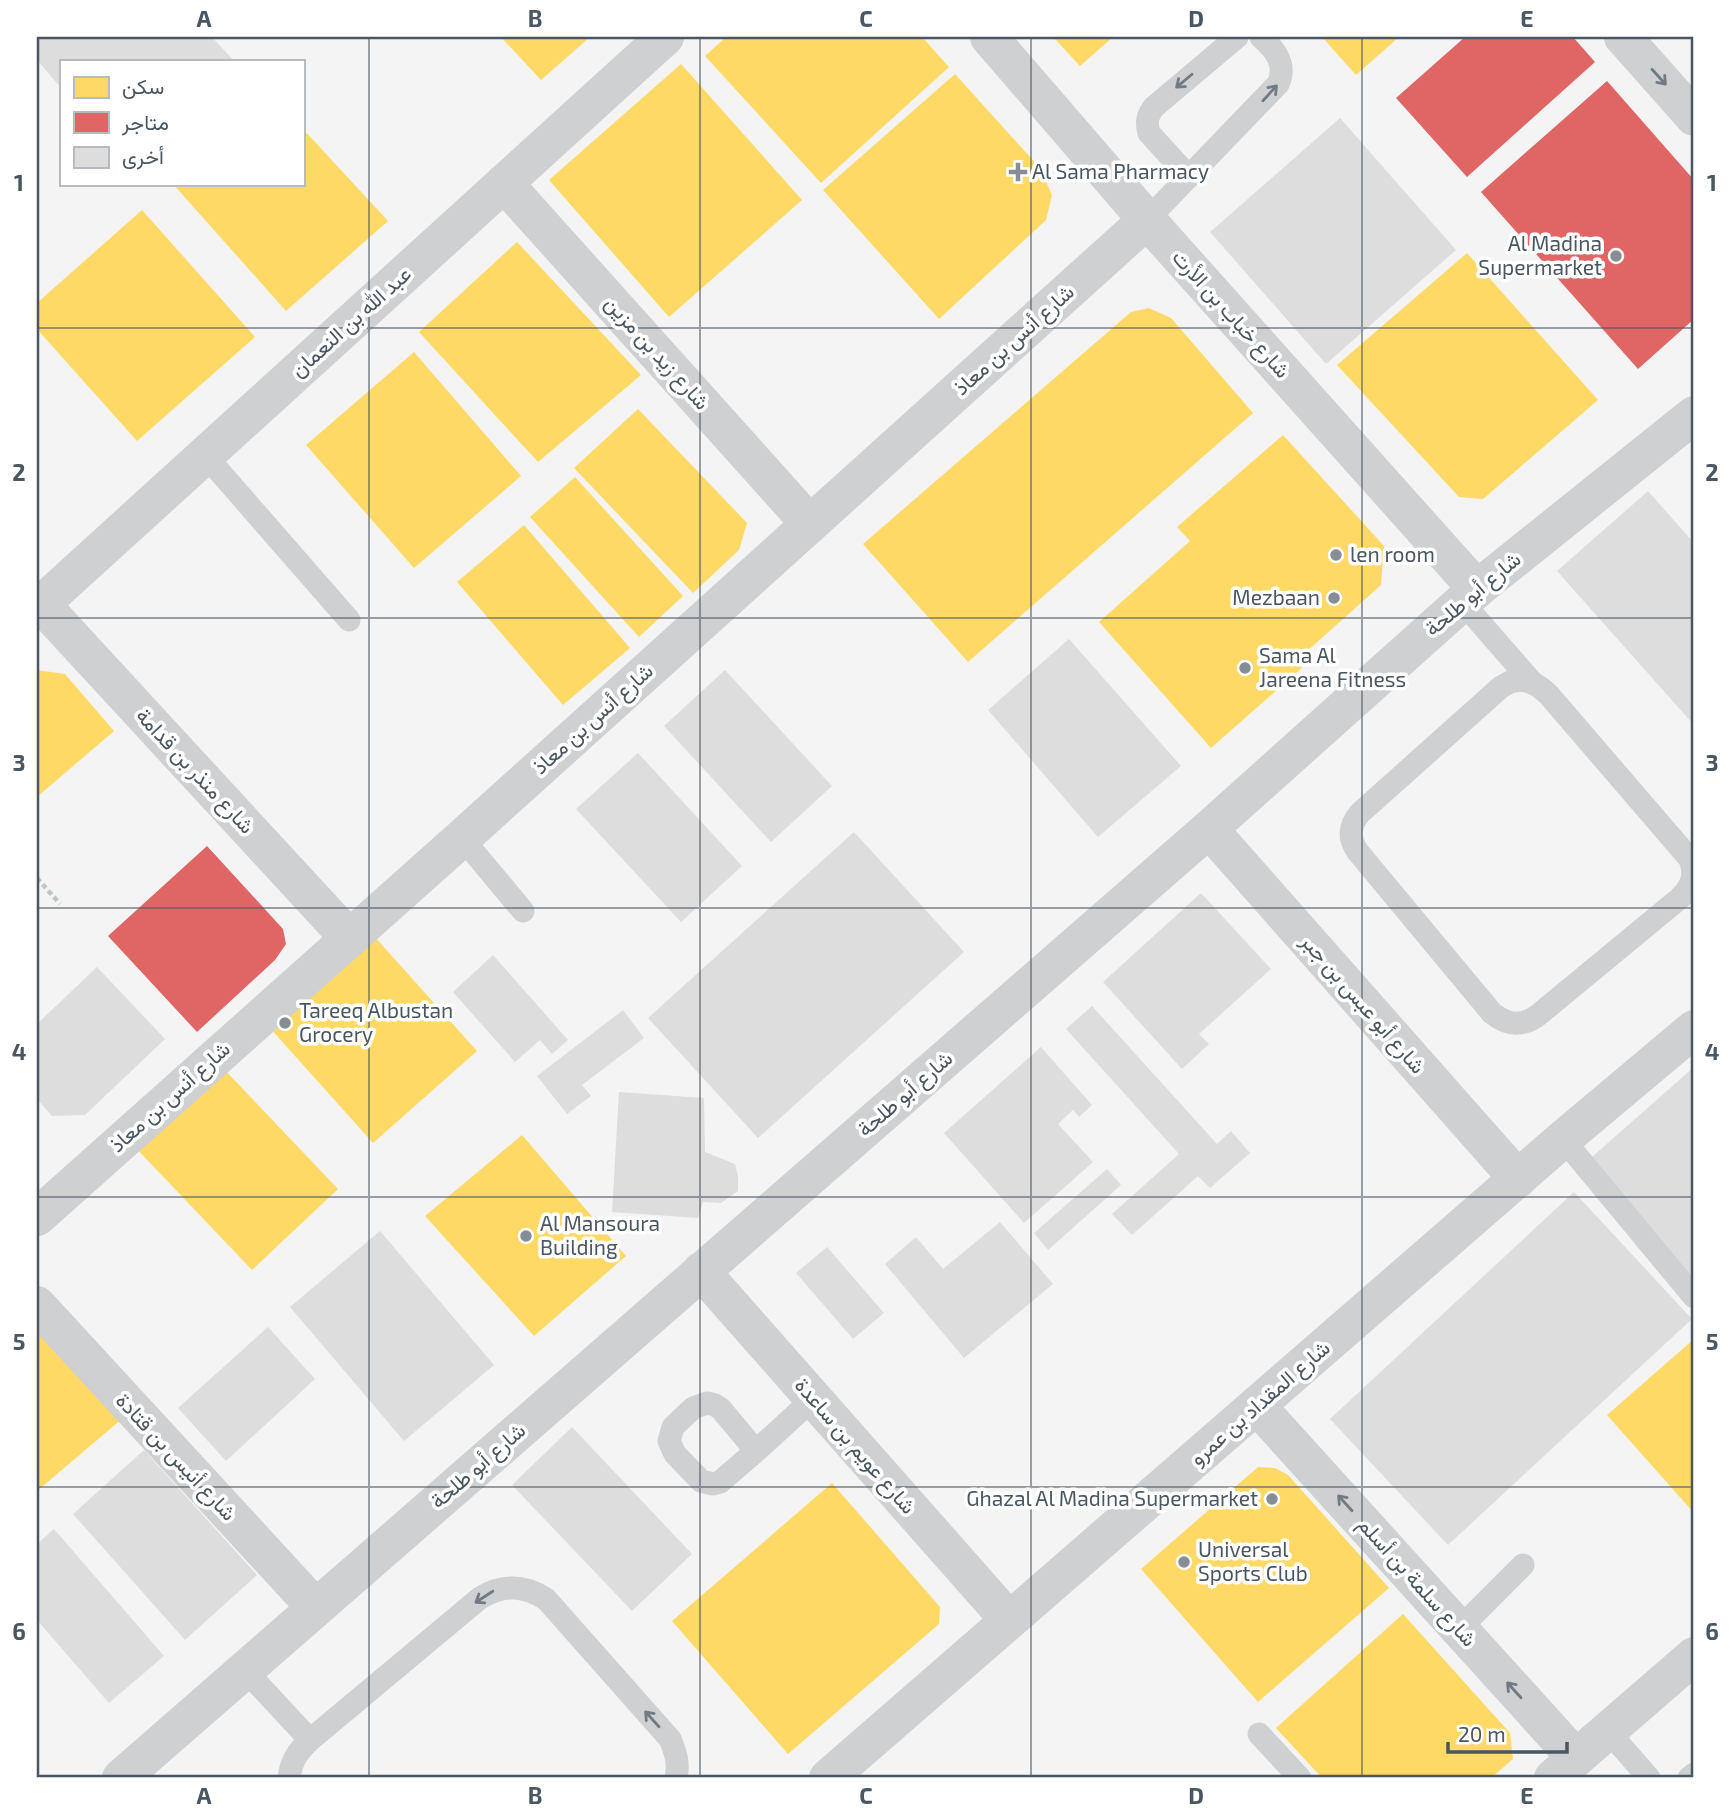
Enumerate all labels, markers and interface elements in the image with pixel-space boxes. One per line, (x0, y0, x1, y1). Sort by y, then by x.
text: A (196, 4, 212, 32)
text: B (528, 4, 542, 32)
text: C (859, 4, 873, 32)
text: D (1188, 4, 1204, 32)
text: E (1520, 4, 1534, 32)
legend (60, 60, 304, 186)
one-way arrow (1650, 68, 1667, 85)
text: سكن (122, 73, 164, 99)
one-way arrow (1176, 73, 1194, 89)
one-way arrow (1262, 84, 1278, 102)
text: متاجر (121, 109, 169, 136)
text: أخرى (122, 143, 164, 170)
place label: Al Sama Pharmacy (1032, 158, 1209, 183)
marker: Al Sama Pharmacy (1010, 164, 1026, 180)
text: 1 (14, 168, 24, 196)
text: 1 (1707, 168, 1717, 196)
place label: Al Madina Supermarket (1478, 230, 1602, 279)
street label: شارع خباب بن الأرت (1166, 244, 1296, 384)
marker: Al Madina Supermarket (1608, 248, 1624, 264)
street label: عبد الله بن النعمان (285, 260, 416, 382)
street label: شارع أنس بن معاذ (948, 278, 1080, 402)
street label: شارع زيد بن مزين (598, 290, 716, 416)
text: 2 (12, 458, 26, 486)
text: 2 (1705, 458, 1719, 486)
place label: len room (1350, 541, 1435, 566)
street label: شارع أبو طلحة (1419, 545, 1527, 643)
marker: len room (1328, 547, 1344, 563)
place label: Mezbaan (1232, 584, 1320, 609)
marker: Mezbaan (1326, 590, 1342, 606)
place label: Sama Al Jareena Fitness (1259, 642, 1406, 691)
street label: شارع أنس بن معاذ (527, 657, 659, 781)
marker: Sama Al Jareena Fitness (1237, 660, 1253, 676)
street label: شارع منذر بن قدامة (130, 702, 260, 840)
text: 3 (12, 748, 26, 776)
text: 3 (1705, 748, 1719, 776)
street label: شارع أبو عبس بن جبر (1294, 927, 1431, 1080)
place label: Tareeq Albustan Grocery (299, 997, 453, 1046)
marker: Tareeq Albustan Grocery (277, 1015, 293, 1031)
street label: شارع أنس بن معاذ (104, 1035, 236, 1159)
text: 4 (12, 1037, 26, 1065)
text: 4 (1705, 1037, 1719, 1065)
street label: شارع أبو طلحة (851, 1045, 959, 1143)
place label: Al Mansoura Building (540, 1210, 660, 1259)
marker: Al Mansoura Building (518, 1228, 534, 1244)
text: 5 (13, 1327, 25, 1355)
text: 5 (1706, 1327, 1718, 1355)
street label: شارع المقداد بن عمرو (1184, 1334, 1336, 1472)
street label: شارع عويم بن ساعدة (788, 1372, 922, 1520)
street label: شارع أنيس بن قتادة (109, 1387, 243, 1527)
street label: شارع أبو طلحة (424, 1417, 532, 1515)
place label: Ghazal Al Madina Supermarket (966, 1485, 1258, 1510)
marker: Ghazal Al Madina Supermarket (1264, 1491, 1280, 1507)
one-way arrow (1337, 1494, 1353, 1512)
street label: شارع سلمة بن أسلم (1351, 1511, 1483, 1653)
place label: Universal Sports Club (1198, 1536, 1308, 1585)
marker: Universal Sports Club (1176, 1554, 1192, 1570)
one-way arrow (475, 1590, 494, 1605)
text: 6 (12, 1617, 26, 1645)
text: 6 (1705, 1617, 1719, 1645)
one-way arrow (1506, 1681, 1522, 1699)
one-way arrow (644, 1710, 660, 1728)
scale bar (1448, 1710, 1566, 1754)
text: 20 m (1458, 1721, 1506, 1746)
text: A (196, 1781, 212, 1809)
text: B (528, 1781, 542, 1809)
text: C (859, 1781, 873, 1809)
text: D (1188, 1781, 1204, 1809)
text: E (1520, 1781, 1534, 1809)

